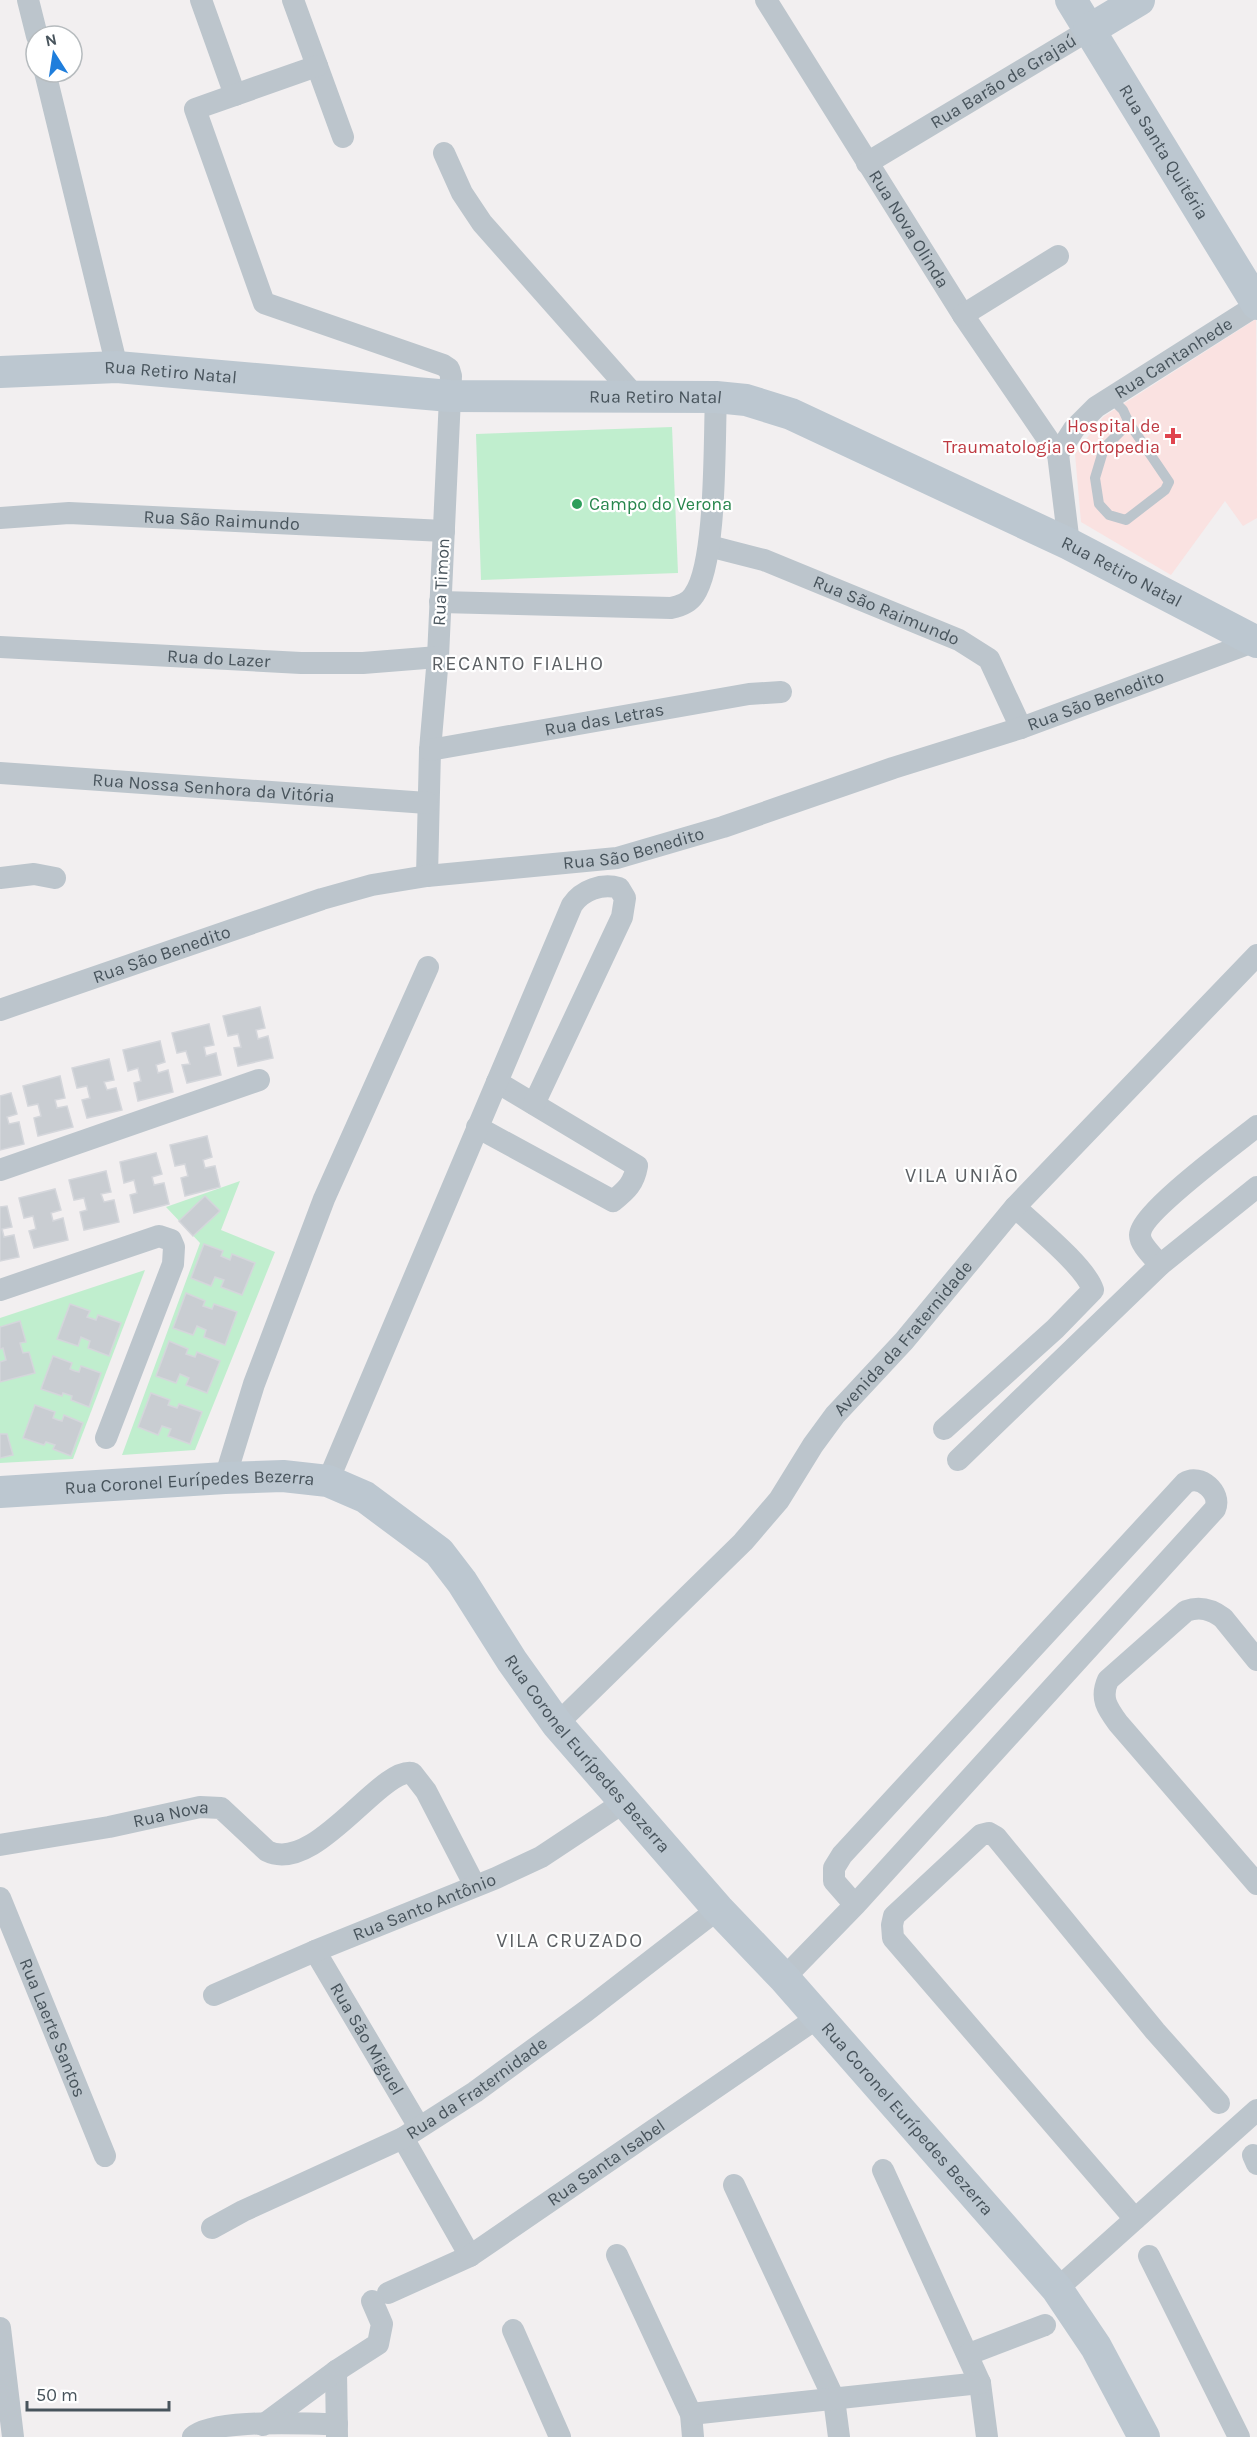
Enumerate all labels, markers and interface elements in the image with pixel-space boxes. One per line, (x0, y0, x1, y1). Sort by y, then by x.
north arrow (24, 24, 84, 84)
text: N (43, 29, 59, 50)
street label: Rua Barão de Grajaú (926, 29, 1080, 134)
street label: Rua Santa Quitéria (1114, 80, 1214, 224)
street label: Rua Nova Olinda (864, 166, 954, 292)
street label: Rua Cantanhede (1110, 312, 1236, 404)
street label: Rua Retiro Natal (104, 356, 238, 388)
street label: Rua Retiro Natal (589, 386, 723, 409)
place label: Hospital de Traumatologia e Ortopedia (943, 415, 1160, 458)
marker: Hospital de Traumatologia e Ortopedia (1164, 427, 1182, 445)
place label: Campo do Verona (589, 493, 732, 515)
marker: Campo do Verona (570, 497, 584, 511)
street label: Rua São Raimundo (143, 506, 300, 535)
street label: Rua Retiro Natal (1058, 531, 1186, 612)
street label: Rua Timon (428, 537, 454, 627)
street label: Rua São Raimundo (810, 570, 963, 650)
street label: Rua do Lazer (166, 645, 271, 672)
district label: RECANTO FIALHO (432, 652, 604, 675)
street label: Rua São Benedito (1024, 665, 1167, 736)
street label: Rua das Letras (543, 698, 666, 741)
street label: Rua Nossa Senhora da Vitória (92, 769, 335, 807)
street label: Rua São Benedito (562, 822, 707, 874)
street label: Rua São Benedito (90, 920, 233, 988)
district label: VILA UNIÃO (905, 1164, 1019, 1187)
street label: Avenida da Fraternidade (829, 1256, 977, 1420)
street label: Rua Coronel Eurípedes Bezerra (64, 1465, 316, 1499)
street label: Rua Coronel Eurípedes Bezerra (500, 1650, 675, 1857)
street label: Rua Nova (131, 1796, 209, 1832)
street label: Rua Santo Antônio (349, 1868, 499, 1946)
district label: VILA CRUZADO (496, 1929, 644, 1952)
street label: Rua Laerte Santos (15, 1955, 91, 2101)
street label: Rua São Miguel (325, 1979, 409, 2099)
street label: Rua Coronel Eurípedes Bezerra (817, 2017, 998, 2220)
street label: Rua da Fraternidade (402, 2032, 551, 2144)
street label: Rua Santa Isabel (543, 2114, 669, 2211)
scale bar (27, 2374, 170, 2412)
text: 50 m (36, 2384, 78, 2406)

